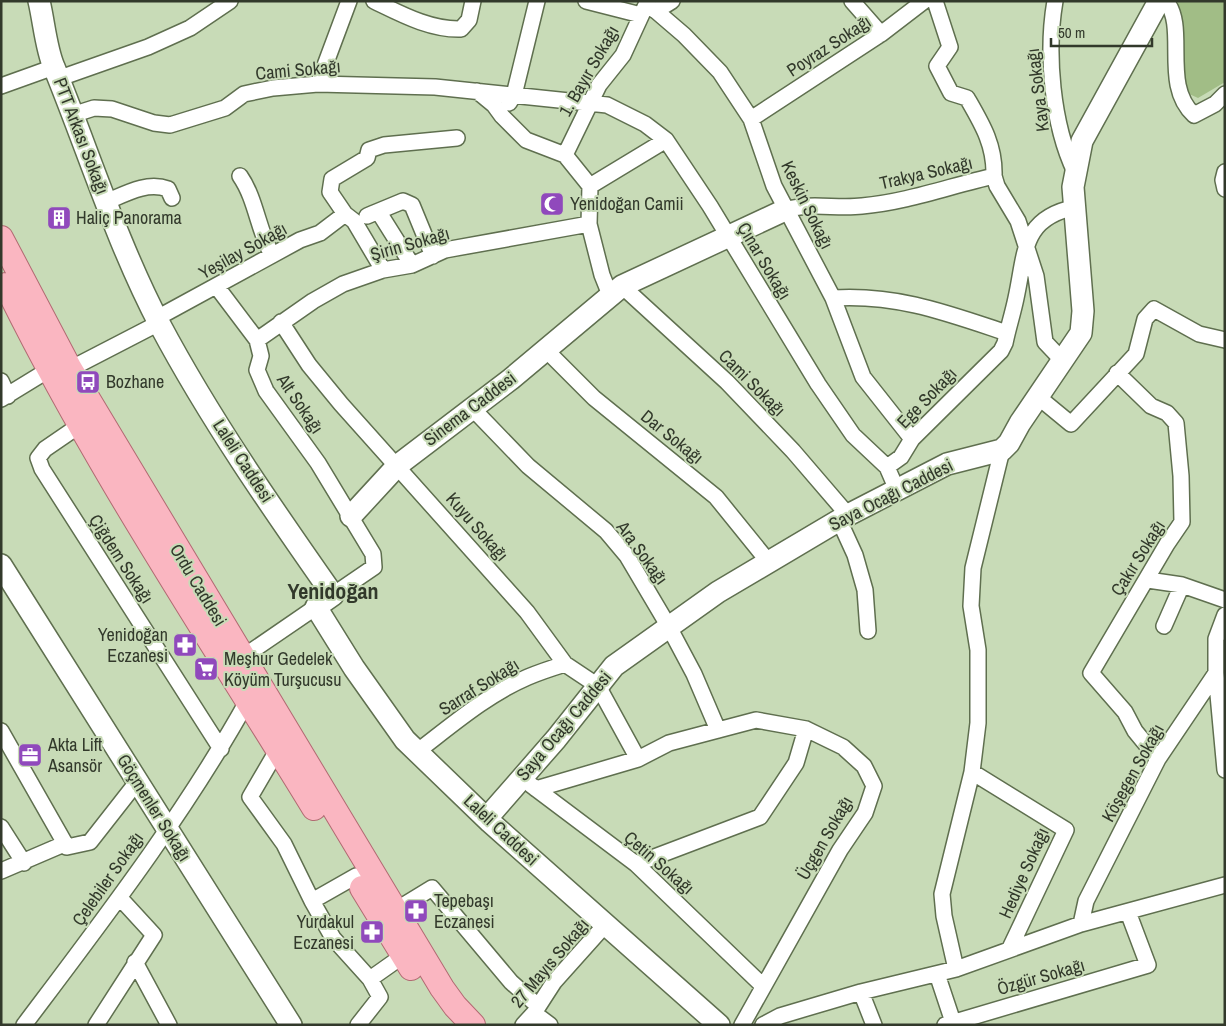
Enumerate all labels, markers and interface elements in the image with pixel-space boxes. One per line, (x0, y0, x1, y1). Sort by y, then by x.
street label: Poyraz Sokağı (782, 9, 876, 82)
scale bar (1051, 15, 1152, 47)
street label: 1. Bayır Sokağı (553, 21, 625, 121)
text: 50 m (1058, 22, 1085, 43)
street label: Kaya Sokağı (1020, 47, 1055, 133)
street label: Cami Sokağı (254, 53, 342, 86)
street label: PTT Arkası Sokağı (48, 74, 115, 198)
street label: Trakya Sokağı (877, 150, 975, 195)
street label: Keskin Sokağı (775, 157, 840, 253)
mosque icon: Yenidoğan Camii (539, 191, 565, 217)
place label: Yenidoğan Camii (570, 191, 684, 216)
building icon: Haliç Panorama (46, 205, 72, 231)
place label: Haliç Panorama (76, 205, 182, 230)
street label: Yeşilay Sokağı (194, 216, 291, 285)
street label: Çınar Sokağı (732, 217, 797, 304)
street label: Şirin Sokağı (367, 220, 452, 267)
street label: Cami Sokağı (713, 344, 791, 422)
street label: Ege Sokağı (891, 362, 962, 434)
street label: Sinema Caddesi (418, 366, 521, 452)
street label: Alt Sokağı (271, 368, 330, 439)
bus stop icon: Bozhane (75, 369, 101, 395)
place label: Bozhane (106, 369, 164, 394)
street label: Dar Sokağı (636, 404, 709, 470)
street label: Laleli Caddesi (207, 414, 280, 507)
street label: Saya Ocağı Caddesi (824, 452, 957, 537)
street label: Kuyu Sokağı (440, 487, 514, 566)
street label: Çiğdem Sokağı (83, 509, 160, 608)
street label: Ara Sokağı (610, 515, 674, 590)
street label: Çakır Sokağı (1104, 515, 1171, 601)
street label: Ordu Caddesi (164, 539, 233, 631)
district label: Yenidoğan (288, 576, 378, 606)
place label: Yenidoğan Eczanesi (98, 622, 168, 668)
pharmacy icon: Yenidoğan Eczanesi (172, 632, 198, 658)
place label: Meşhur Gedelek Köyüm Turşucusu (224, 646, 341, 692)
street label: Sarraf Sokağı (434, 652, 524, 721)
supermarket icon: Meşhur Gedelek Köyüm Turşucusu (193, 656, 219, 682)
street label: Saya Ocağı Caddesi (510, 665, 617, 786)
street label: Köşegen Sokağı (1095, 719, 1170, 826)
place label: Akta Lift Asansör (47, 732, 102, 778)
office icon: Akta Lift Asansör (17, 742, 43, 768)
street label: Göçmenler Sokağı (111, 749, 197, 866)
street label: Laleli Caddesi (458, 788, 544, 871)
street label: Üçgen Sokağı (791, 791, 859, 884)
street label: Hediye Sokağı (992, 823, 1055, 922)
street label: Çetin Sokağı (619, 825, 700, 900)
street label: Çelebiler Sokağı (66, 827, 149, 931)
place label: Tepebaşı Eczanesi (434, 888, 495, 934)
pharmacy icon: Tepebaşı Eczanesi (403, 898, 429, 924)
place label: Yurdakul Eczanesi (293, 909, 354, 955)
street label: 27 Mayıs Sokağı (505, 913, 595, 1013)
pharmacy icon: Yurdakul Eczanesi (359, 919, 385, 945)
street label: Özgür Sokağı (994, 952, 1088, 1001)

